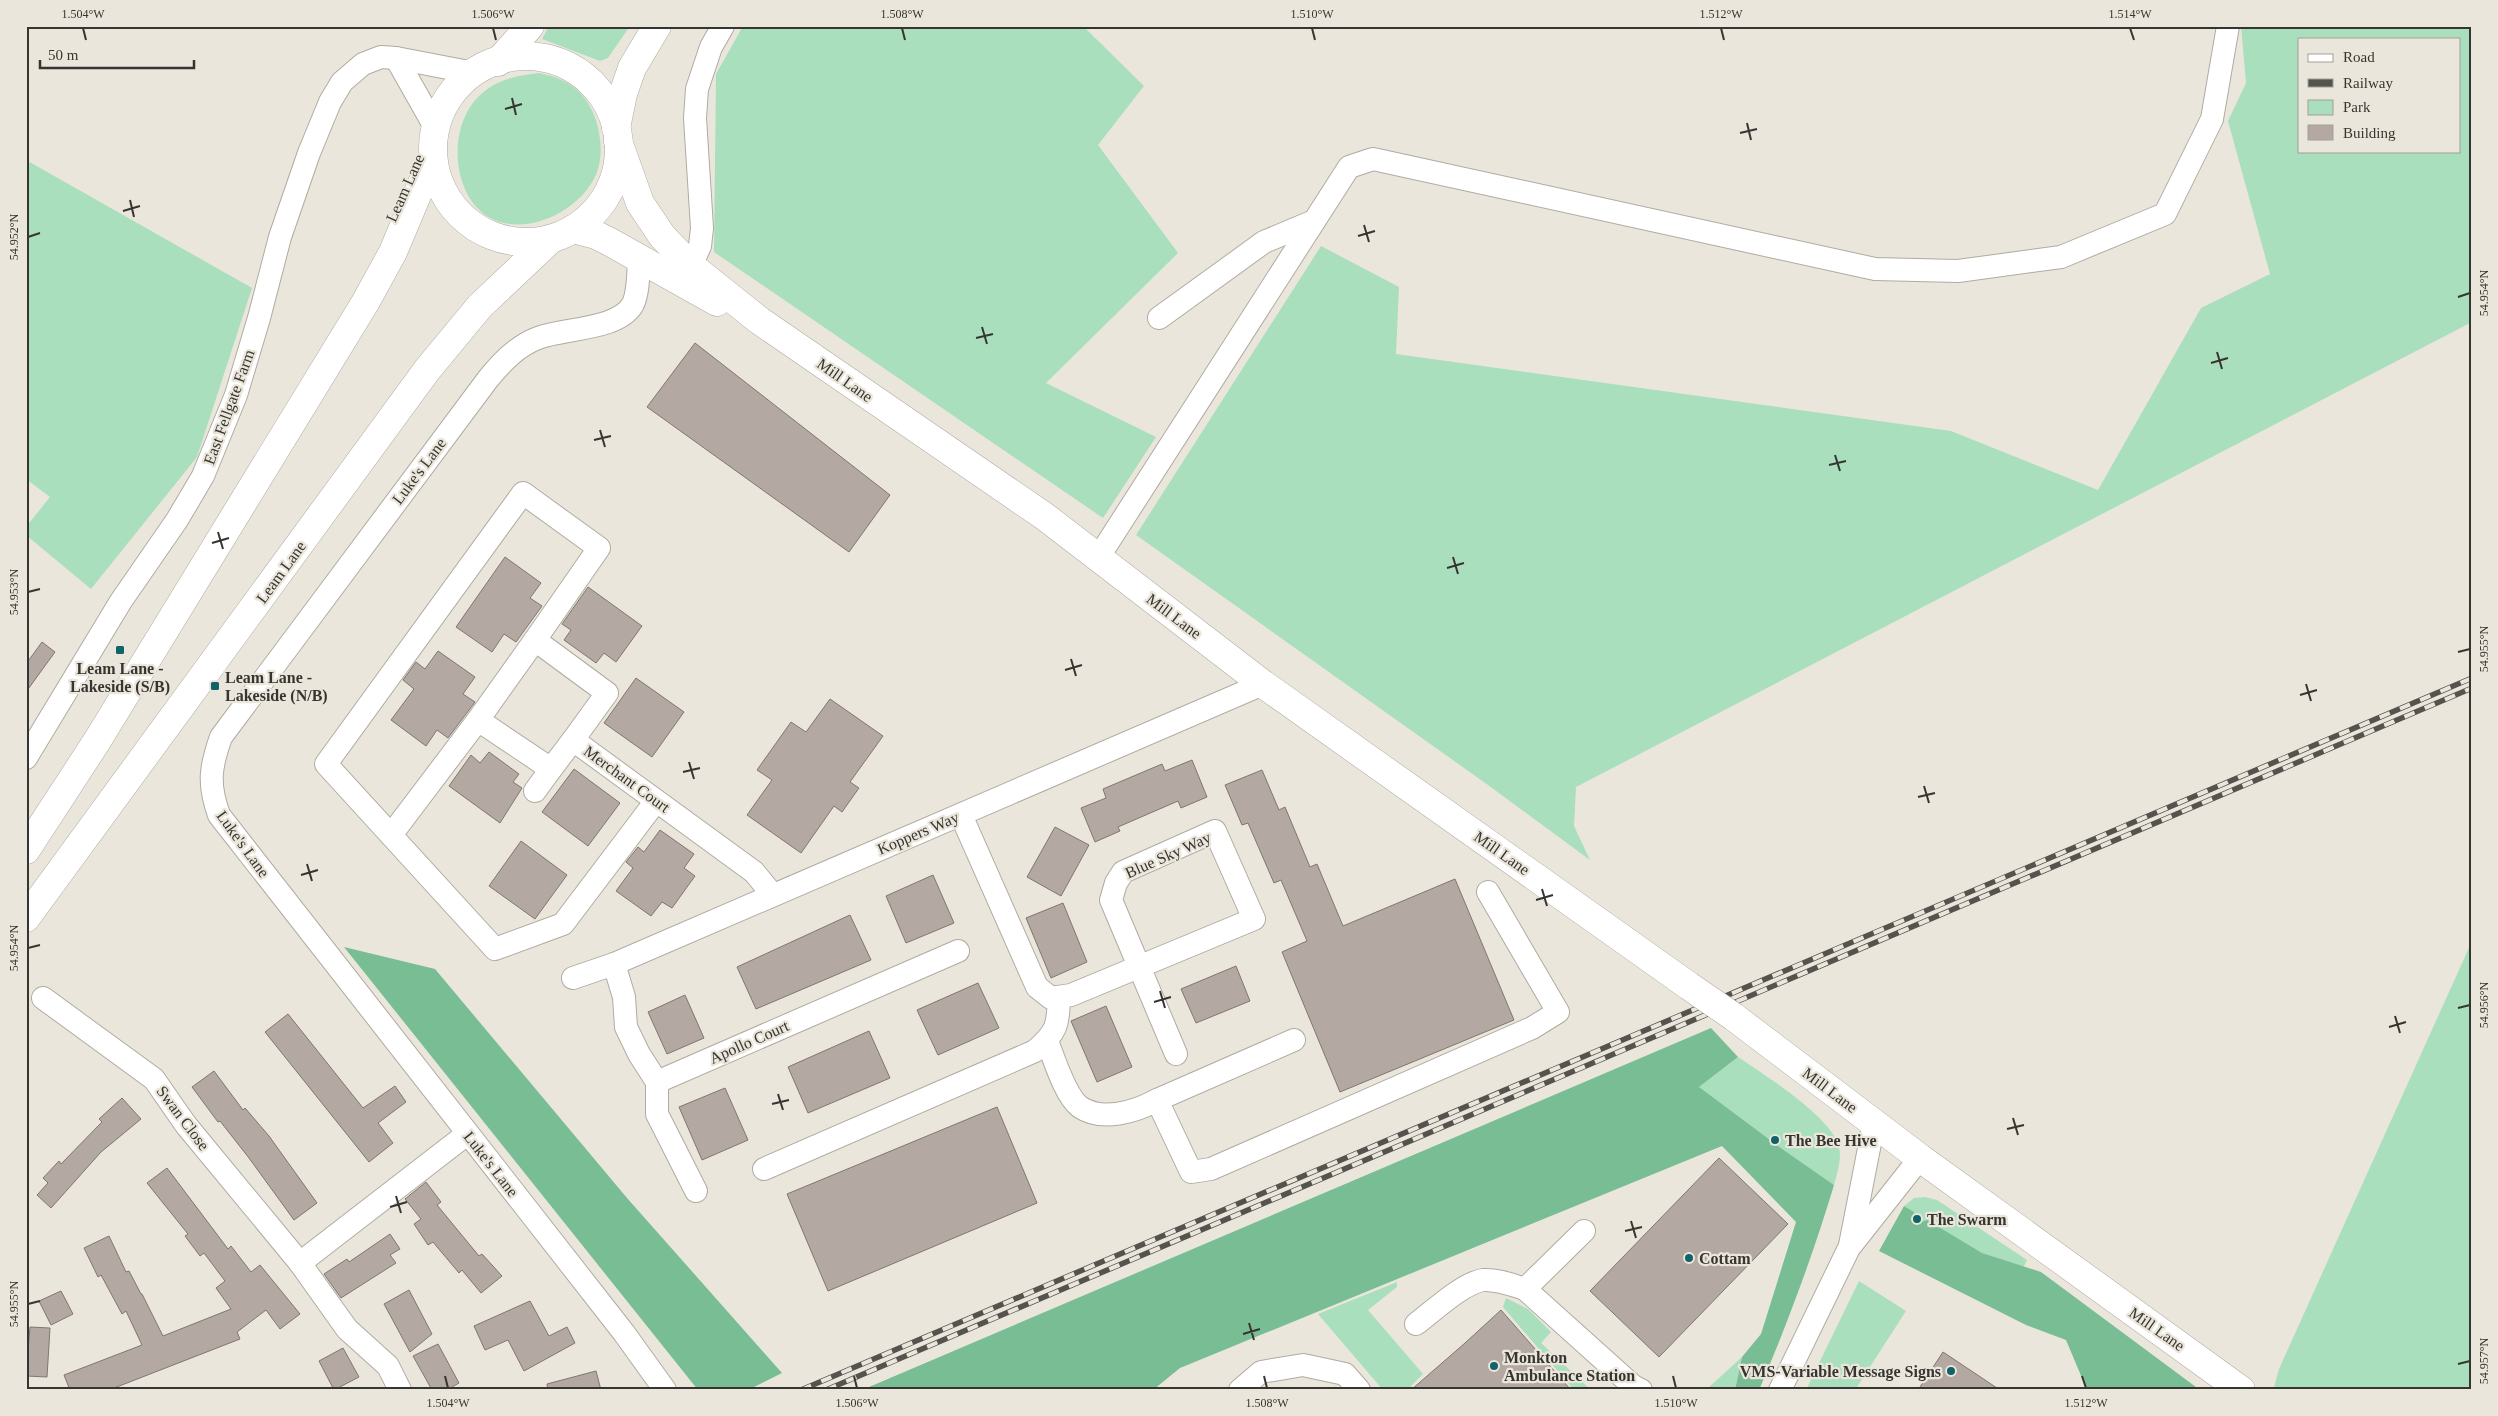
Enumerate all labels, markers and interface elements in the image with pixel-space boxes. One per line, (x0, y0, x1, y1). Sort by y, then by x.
text: 1.504°W (61, 7, 105, 21)
text: 1.506°W (471, 7, 515, 21)
text: 1.508°W (880, 7, 924, 21)
text: 1.510°W (1290, 7, 1334, 21)
text: 1.512°W (1699, 7, 1743, 21)
text: 1.514°W (2108, 7, 2152, 21)
scale bar (40, 38, 194, 70)
legend (2298, 38, 2460, 152)
text: 50 m (48, 47, 79, 63)
text: Road (2343, 49, 2375, 65)
text: Railway (2343, 75, 2393, 91)
text: Park (2343, 99, 2371, 115)
text: Building (2343, 125, 2396, 141)
street label: Leam Lane (383, 151, 427, 225)
text: 54.952°N (7, 213, 21, 260)
text: 54.954°N (2477, 269, 2491, 316)
street label: East Fellgate Farm (200, 347, 259, 467)
street label: Mill Lane (814, 355, 876, 405)
street label: Luke's Lane (389, 435, 449, 507)
street label: Leam Lane (253, 538, 309, 606)
text: 54.953°N (7, 568, 21, 615)
street label: Mill Lane (1144, 590, 1204, 642)
text: 54.955°N (2477, 625, 2491, 672)
marker: Leam Lane - Lakeside (S/B) (114, 644, 126, 656)
place label: Leam Lane - Lakeside (S/B) (70, 660, 170, 696)
place label: Leam Lane - Lakeside (N/B) (225, 669, 328, 705)
marker: Leam Lane - Lakeside (N/B) (209, 680, 221, 692)
street label: Merchant Court (581, 742, 674, 816)
street label: Luke's Lane (213, 807, 273, 881)
street label: Koppers Way (875, 808, 962, 859)
street label: Mill Lane (1471, 828, 1533, 878)
street label: Blue Sky Way (1123, 829, 1214, 882)
text: 54.954°N (7, 924, 21, 971)
text: 54.956°N (2477, 981, 2491, 1028)
street label: Apollo Court (707, 1017, 792, 1068)
street label: Mill Lane (1800, 1064, 1860, 1116)
street label: Swan Close (153, 1083, 213, 1153)
street label: Luke's Lane (460, 1128, 522, 1200)
place label: The Bee Hive (1785, 1132, 1877, 1149)
marker: The Bee Hive (1769, 1134, 1781, 1146)
place label: The Swarm (1927, 1211, 2007, 1228)
marker: The Swarm (1911, 1213, 1923, 1225)
place label: Cottam (1699, 1250, 1751, 1267)
marker: Cottam (1683, 1252, 1695, 1264)
text: 54.955°N (7, 1280, 21, 1327)
street label: Mill Lane (2126, 1304, 2188, 1354)
text: 54.957°N (2477, 1337, 2491, 1384)
place label: Monkton Ambulance Station (1504, 1349, 1635, 1384)
marker: Monkton Ambulance Station (1488, 1360, 1500, 1372)
place label: VMS-Variable Message Signs (1740, 1363, 1941, 1381)
marker: VMS-Variable Message Signs (1945, 1365, 1957, 1377)
text: 1.504°W (426, 1396, 470, 1410)
text: 1.506°W (835, 1396, 879, 1410)
text: 1.508°W (1245, 1396, 1289, 1410)
text: 1.510°W (1654, 1396, 1698, 1410)
text: 1.512°W (2064, 1396, 2108, 1410)

